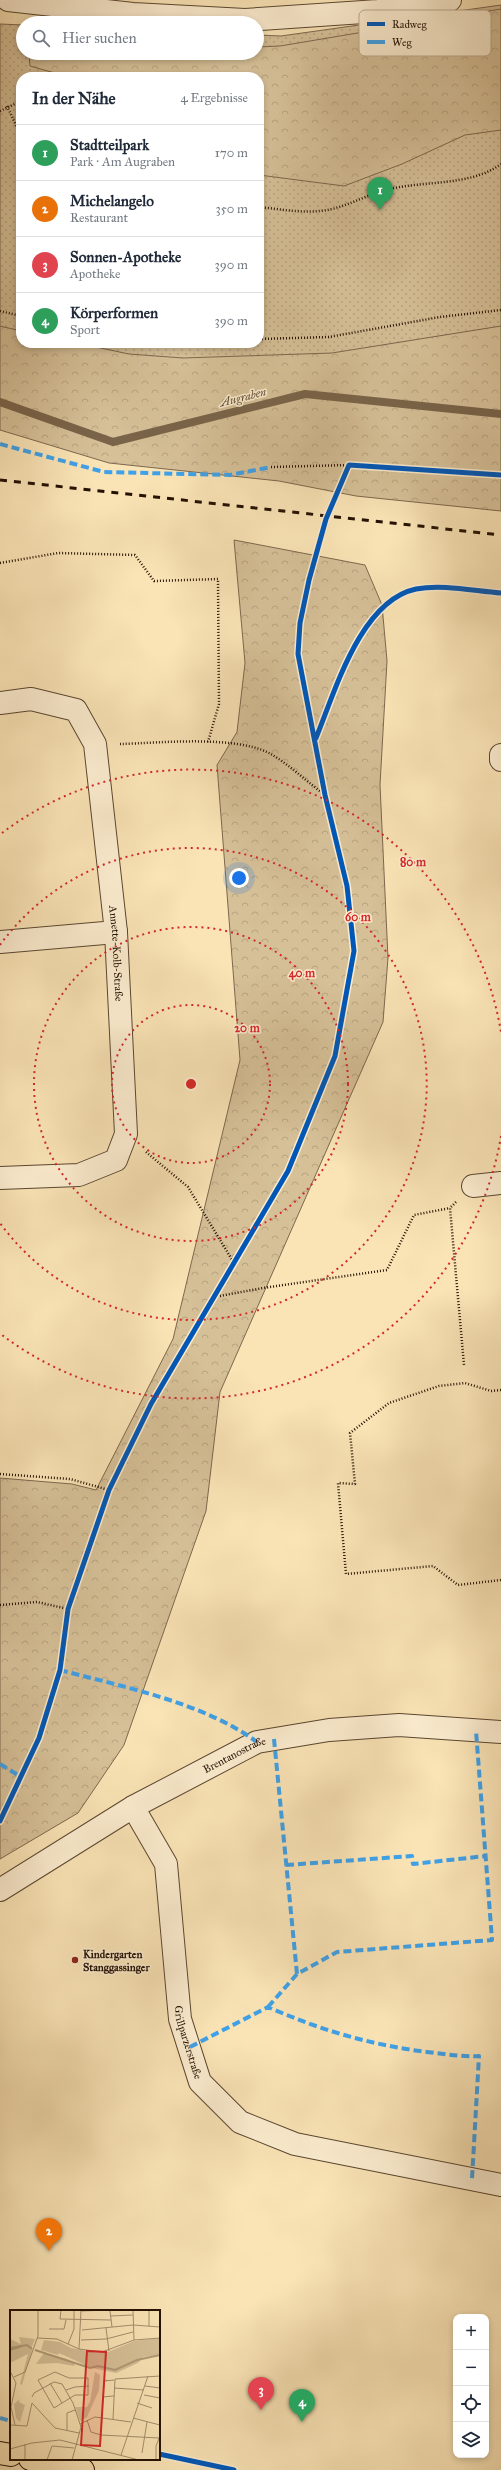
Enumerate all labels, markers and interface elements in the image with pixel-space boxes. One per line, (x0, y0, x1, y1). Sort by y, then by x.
legend (359, 10, 491, 56)
search box (16, 16, 264, 60)
text: Radweg (392, 18, 428, 31)
icon: search (30, 27, 52, 49)
text: Hier suchen (62, 29, 137, 47)
text: Weg (392, 36, 413, 49)
text: In der Nähe (32, 88, 116, 109)
text: 4 Ergebnisse (181, 90, 248, 106)
text: Stadtteilpark (70, 136, 149, 154)
text: 1 (42, 145, 48, 161)
text: 170 m (215, 145, 248, 161)
text: Park · Am Augraben (70, 154, 175, 170)
pin: 1 (367, 177, 393, 210)
text: Michelangelo (70, 192, 154, 210)
text: 2 (42, 201, 48, 217)
text: 350 m (215, 201, 248, 217)
text: Restaurant (70, 210, 128, 226)
text: Sonnen-Apotheke (70, 248, 181, 266)
text: 3 (42, 257, 48, 273)
text: 390 m (215, 257, 248, 273)
text: Apotheke (70, 266, 120, 282)
text: Körperformen (70, 304, 158, 322)
text: 4 (41, 313, 49, 329)
text: 390 m (215, 313, 248, 329)
text: Sport (70, 322, 100, 338)
water label: Augraben (216, 384, 268, 410)
text: 80 m (400, 855, 427, 869)
your location (229, 868, 249, 888)
street label: Annette-Kolb-Straße (106, 904, 126, 1002)
text: 60 m (345, 910, 372, 924)
text: 40 m (289, 966, 316, 981)
text: 20 m (234, 1021, 261, 1035)
centre of rings (184, 1077, 198, 1091)
street label: Brentanostraße (201, 1734, 267, 1776)
place label: Kindergarten Stanggassinger (83, 1948, 150, 1974)
marker: Kindergarten Stanggassinger (70, 1955, 80, 1965)
street label: Grillparzerstraße (172, 2005, 205, 2081)
pin: 2 (36, 2218, 62, 2251)
inset map (10, 2310, 160, 2460)
map controls (453, 2314, 489, 2458)
button: + (453, 2314, 489, 2350)
button: − (453, 2350, 489, 2386)
pin: 3 (248, 2377, 274, 2410)
button: locate (453, 2386, 489, 2422)
pin: 4 (289, 2389, 315, 2422)
button: layers (453, 2422, 489, 2458)

